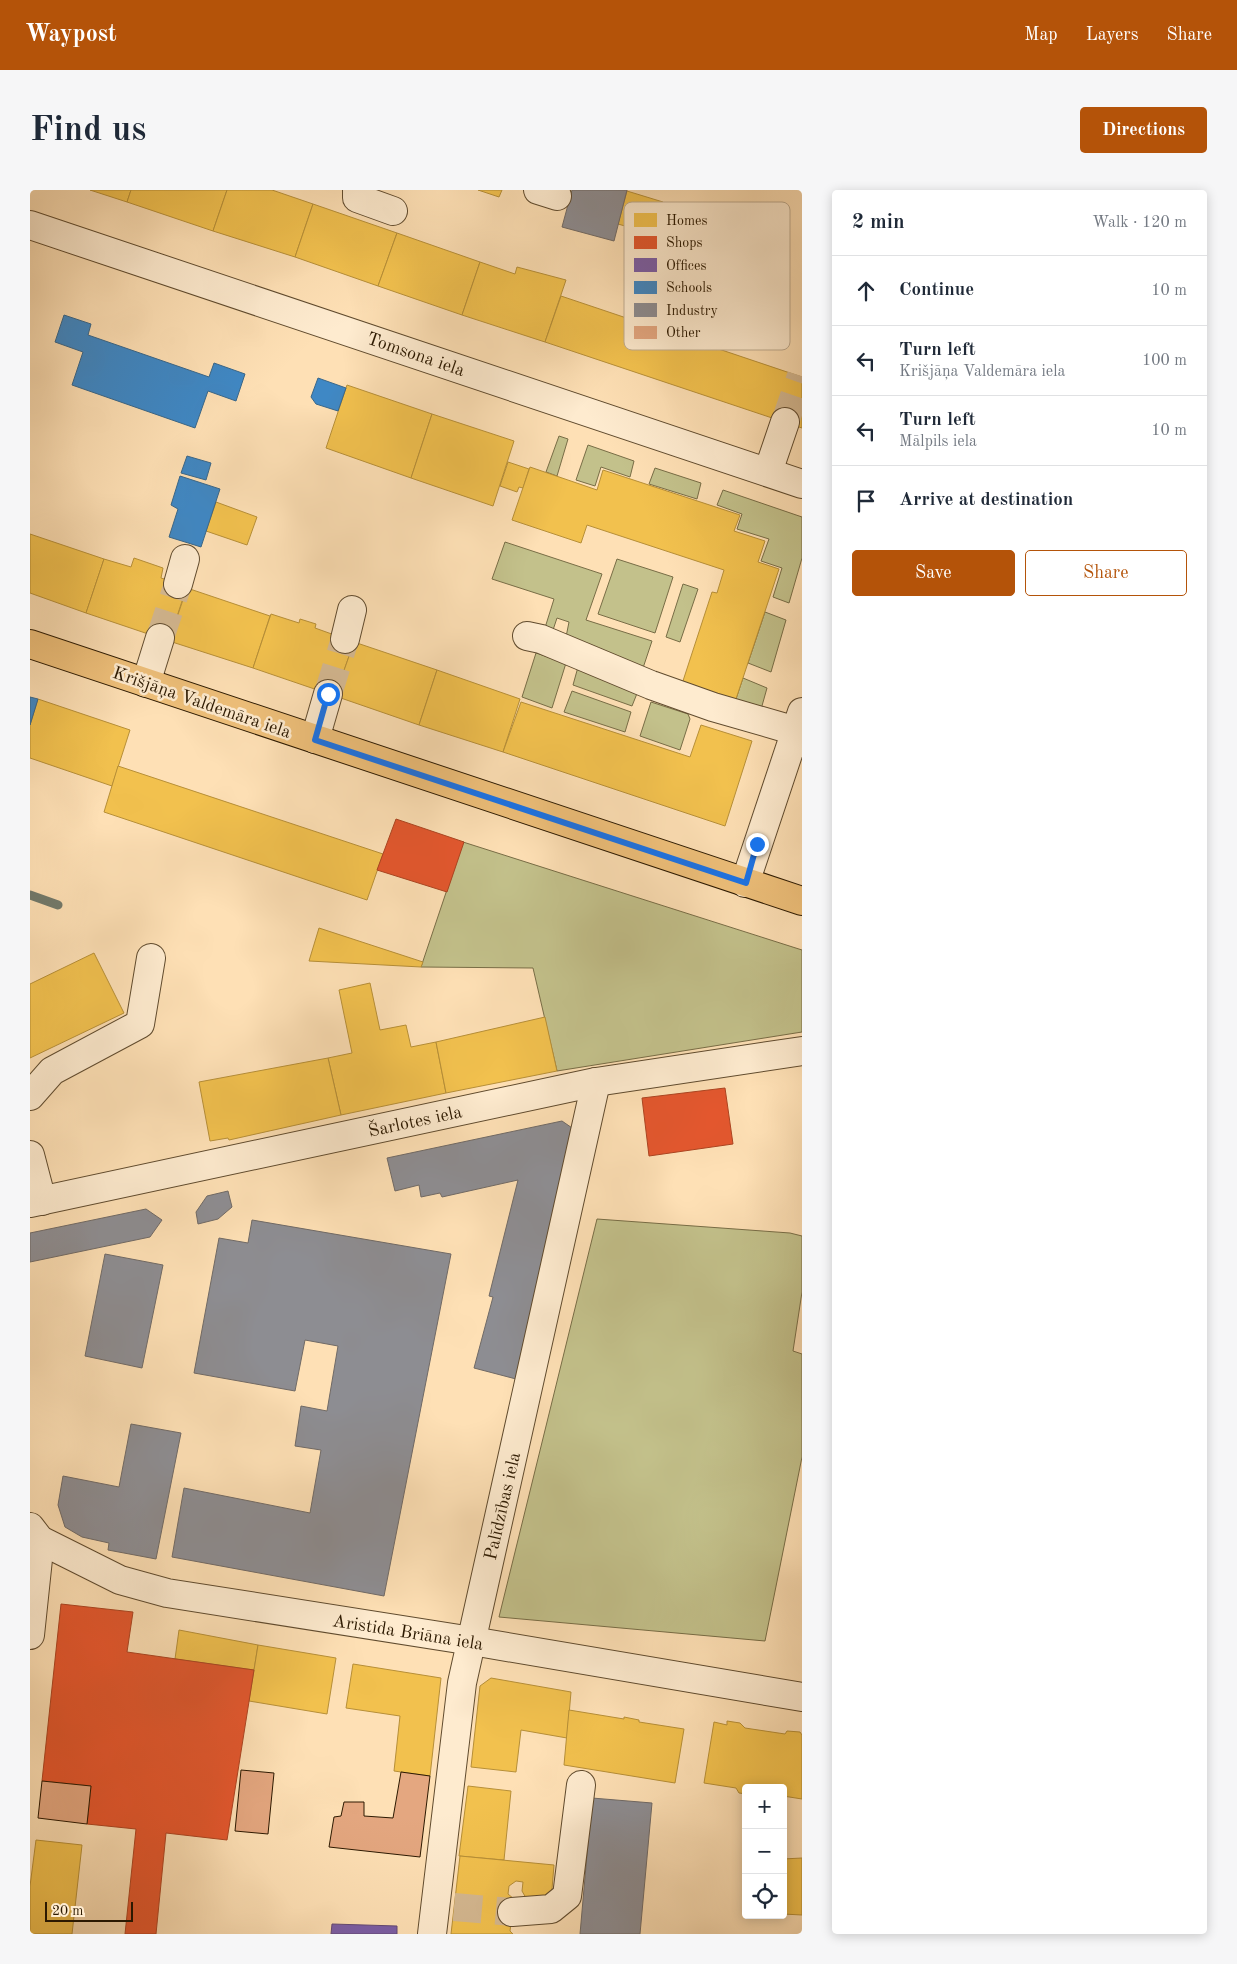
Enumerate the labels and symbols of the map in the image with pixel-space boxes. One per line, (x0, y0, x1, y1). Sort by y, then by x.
legend (624, 202, 790, 350)
text: Homes (666, 214, 708, 228)
text: Shops (666, 236, 703, 250)
text: Offices (666, 259, 706, 273)
text: Schools (666, 281, 712, 295)
text: Industry (666, 304, 719, 318)
text: Other (666, 326, 701, 340)
street label: Tomsona iela (364, 330, 467, 380)
street label: Krišjāņa Valdemāra iela (110, 664, 293, 743)
route start (317, 683, 340, 706)
route end (746, 833, 769, 856)
street label: Šarlotes iela (366, 1098, 464, 1141)
street label: Palīdzības iela (482, 1450, 524, 1562)
street label: Aristida Briāna iela (331, 1612, 485, 1654)
scale bar (45, 1899, 132, 1922)

